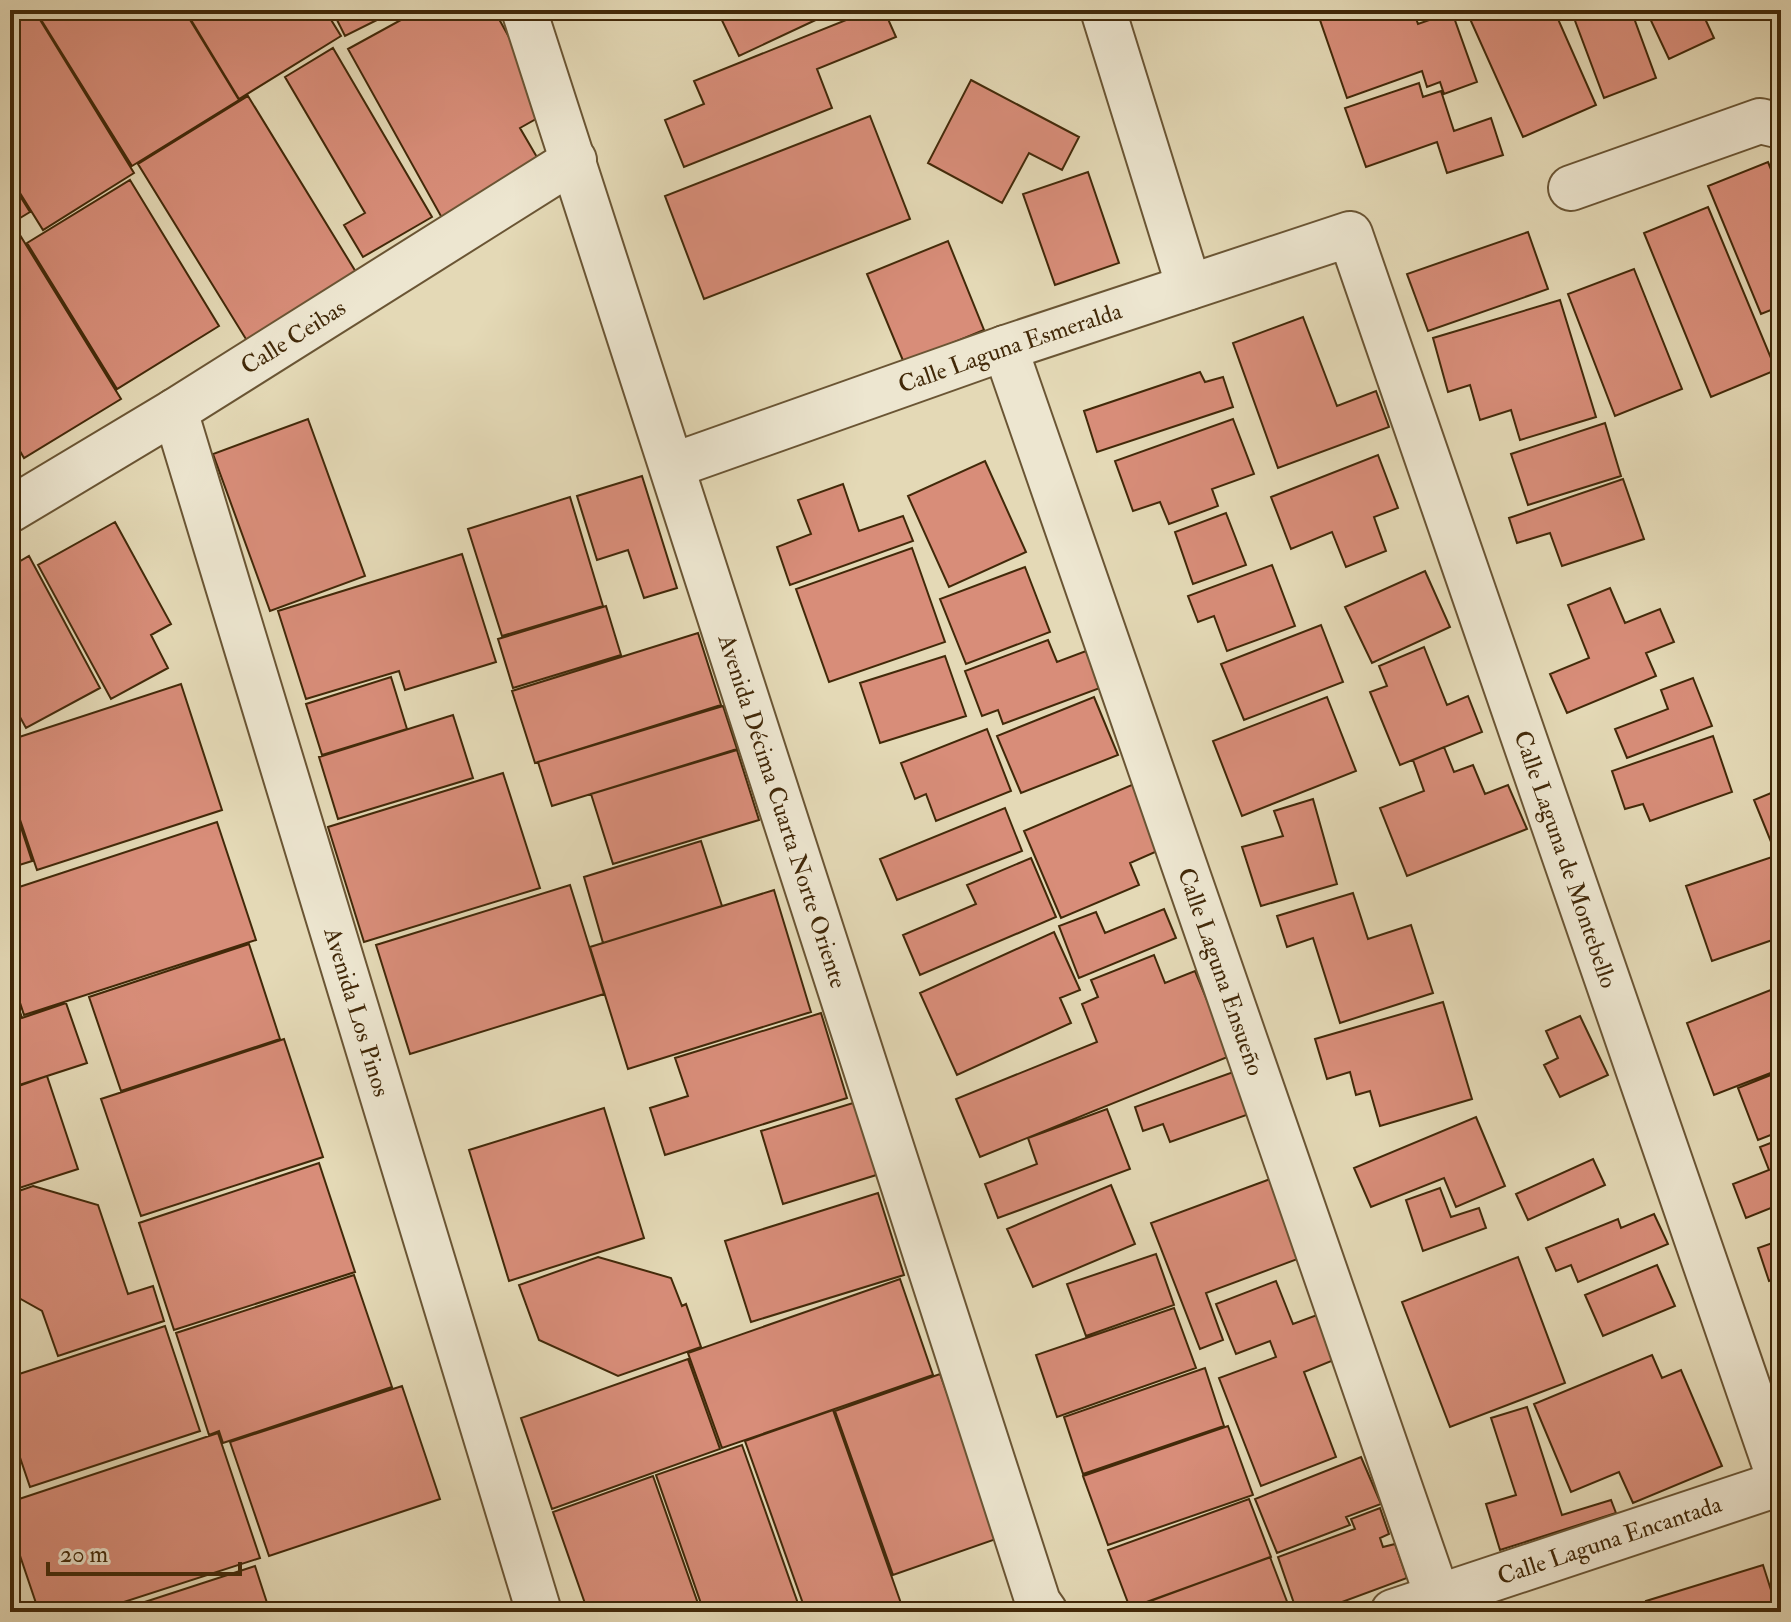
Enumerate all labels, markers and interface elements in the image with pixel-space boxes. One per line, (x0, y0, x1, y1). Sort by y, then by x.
street label: Calle Ceibas (235, 292, 352, 381)
street label: Calle Laguna Esmeralda (894, 295, 1127, 400)
street label: Avenida Décima Cuarta Norte Oriente (711, 629, 854, 992)
street label: Calle Laguna de Montebello (1507, 726, 1625, 992)
street label: Calle Laguna Ensueño (1171, 864, 1271, 1080)
street label: Avenida Los Pinos (317, 923, 397, 1100)
street label: Calle Laguna Encantada (1493, 1488, 1727, 1592)
scale bar (48, 1526, 240, 1576)
text: 20 m (60, 1539, 109, 1570)

